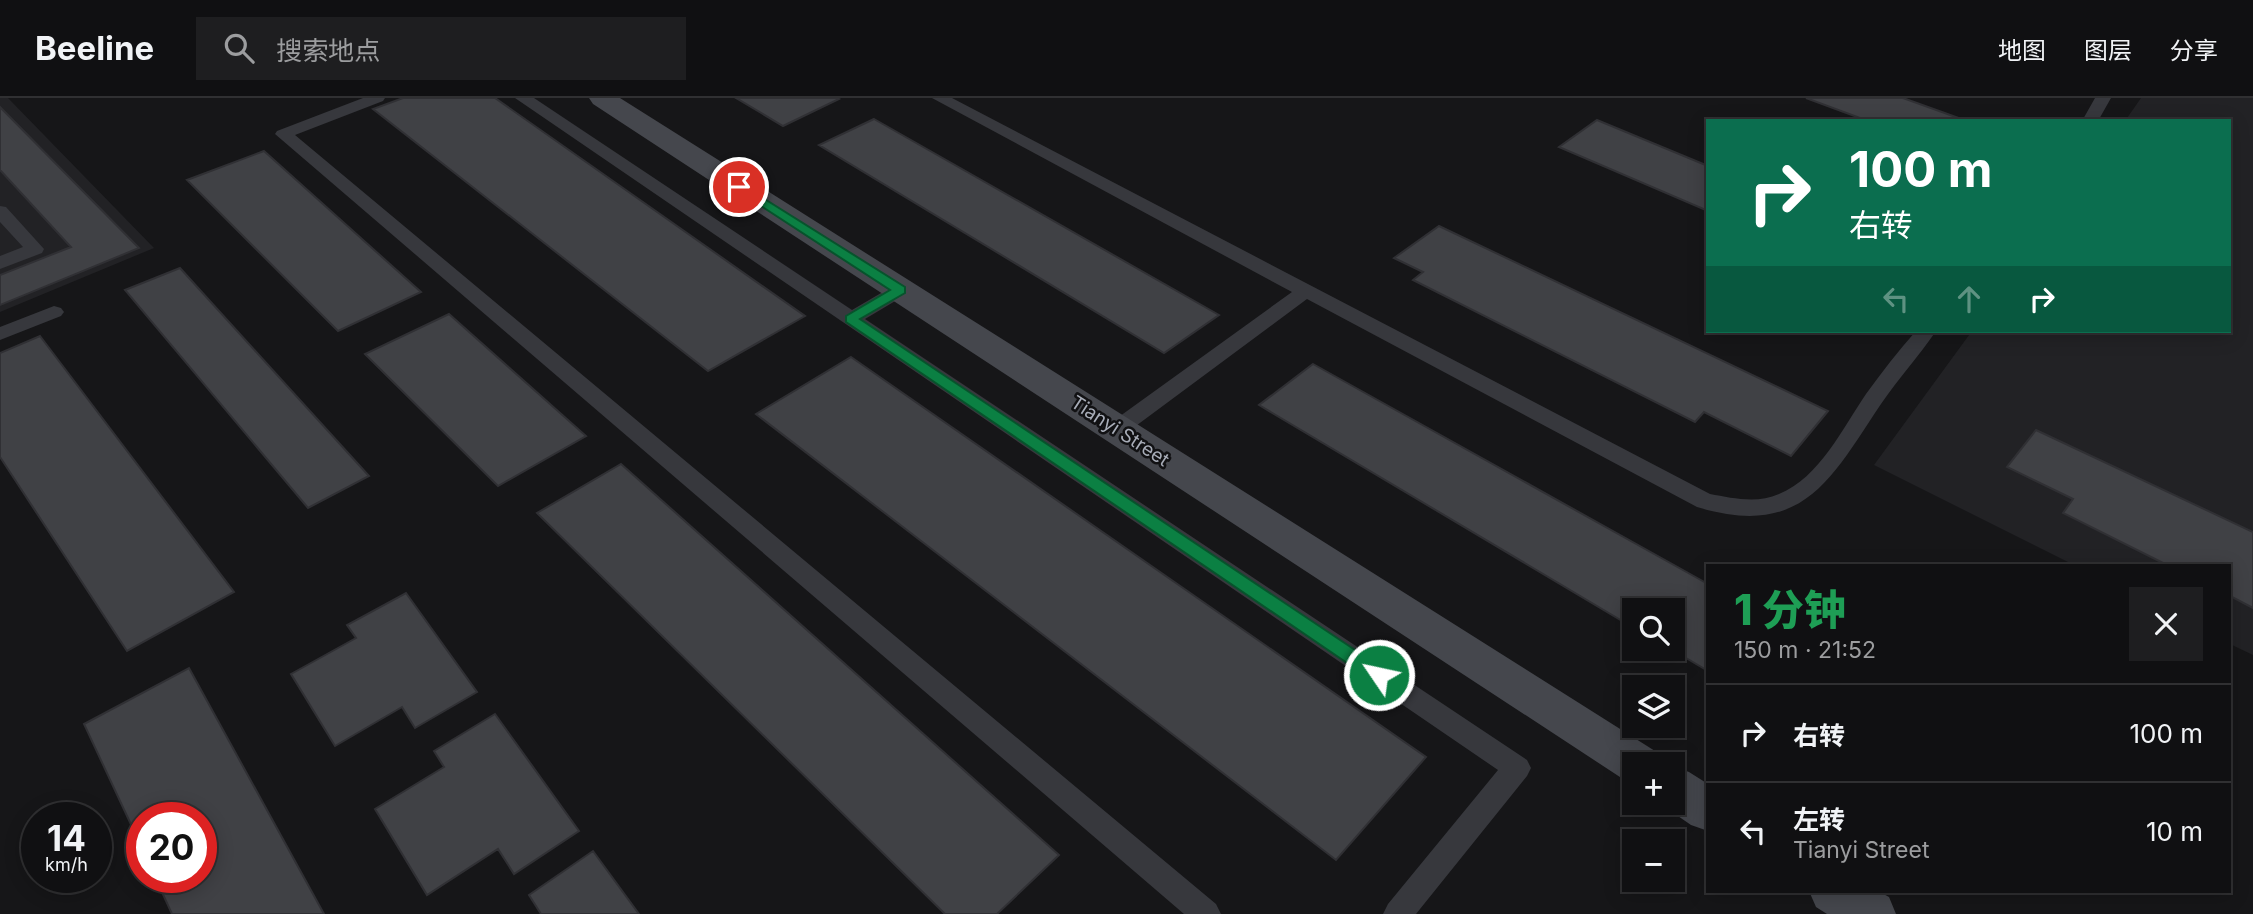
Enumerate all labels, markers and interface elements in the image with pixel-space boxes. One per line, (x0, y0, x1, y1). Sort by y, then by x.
search box (196, 17, 686, 80)
text: Beeline (35, 28, 154, 68)
icon: search (220, 29, 258, 67)
text: 搜索地点 (276, 35, 380, 66)
text: 地图 (1998, 36, 2046, 65)
text: 图层 (2084, 36, 2132, 65)
text: 分享 (2170, 36, 2218, 65)
text: 100 m (1849, 140, 1993, 199)
icon: right (1734, 147, 1825, 238)
pin (709, 157, 769, 217)
icon: arrive (720, 168, 758, 206)
text: 右转 (1849, 206, 1913, 245)
icon: left (1877, 280, 1915, 318)
icon: ahead (1950, 280, 1988, 318)
icon: right (2023, 280, 2061, 318)
street label: Tianyi Street (1066, 391, 1174, 471)
text: 1 分钟 (1734, 584, 1846, 635)
button: close (2129, 587, 2203, 661)
map controls (1622, 598, 1685, 892)
button: search (1622, 598, 1685, 661)
text: 150 m · 21:52 (1734, 636, 1876, 664)
position arrow (1342, 638, 1416, 712)
button: layers (1622, 675, 1685, 738)
icon: right (1734, 714, 1772, 752)
text: 100 m (2130, 718, 2203, 749)
text: 右转 (1793, 720, 1845, 751)
button: + (1622, 752, 1685, 815)
speed limit sign: 20 (126, 802, 217, 893)
text: 左转 (1793, 804, 1845, 835)
icon: left (1734, 812, 1772, 850)
text: 10 m (2146, 816, 2203, 847)
text: 14 (47, 817, 86, 859)
button: − (1622, 829, 1685, 892)
text: Tianyi Street (1793, 836, 1929, 864)
text: km/h (45, 854, 88, 875)

